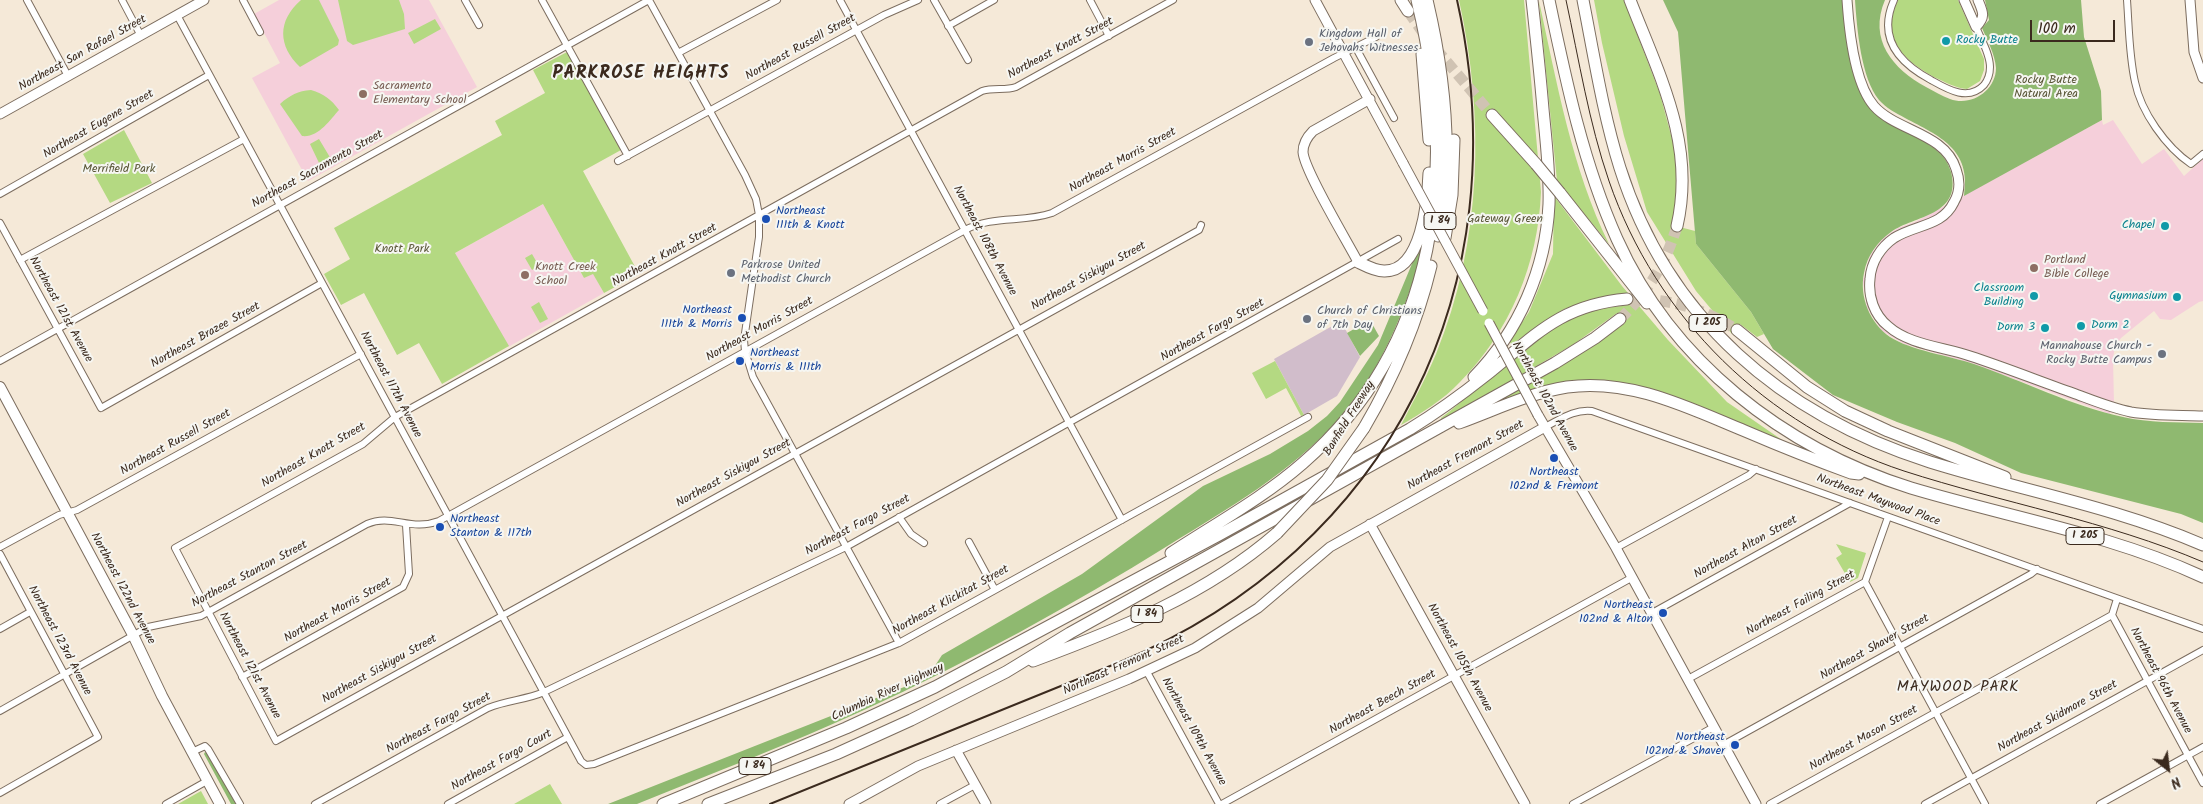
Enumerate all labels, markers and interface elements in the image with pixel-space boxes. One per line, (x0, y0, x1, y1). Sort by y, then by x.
scale bar (2033, 10, 2118, 42)
street label: Northeast Russell Street (743, 12, 859, 84)
street label: Northeast San Rafael Street (17, 13, 149, 95)
street label: Northeast Knott Street (1006, 15, 1116, 83)
text: 100 m (2038, 17, 2076, 41)
place label: Kingdom Hall of Jehovahs Witnesses (1319, 28, 1418, 56)
place label: Rocky Butte (1956, 34, 2018, 48)
marker: Rocky Butte (1940, 35, 1952, 47)
marker: Kingdom Hall of Jehovahs Witnesses (1303, 36, 1315, 48)
district label: PARKROSE HEIGHTS (550, 64, 732, 86)
park label: Rocky Butte Natural Area (2014, 74, 2078, 102)
place label: Sacramento Elementary School (373, 80, 466, 108)
street label: Northeast Eugene Street (41, 87, 157, 163)
marker: Sacramento Elementary School (357, 88, 369, 100)
street label: Northeast Morris Street (1067, 126, 1179, 196)
street label: Northeast Sacramento Street (250, 128, 386, 212)
park label: Merrifield Park (83, 163, 155, 177)
street label: Northeast 108th Avenue (949, 184, 1019, 298)
place label: Northeast 111th & Knott (776, 205, 845, 233)
road number: I 84 (1424, 212, 1456, 230)
marker: Northeast 111th & Knott (760, 213, 772, 225)
park label: Gateway Green (1467, 213, 1543, 227)
place label: Chapel (2122, 219, 2155, 233)
marker: Chapel (2159, 220, 2171, 232)
street label: Northeast Knott Street (610, 221, 720, 291)
street label: Northeast Siskiyou Street (1029, 239, 1149, 315)
park label: Knott Park (375, 243, 429, 257)
place label: Portland Bible College (2044, 254, 2109, 282)
street label: Northeast 121st Avenue (25, 255, 95, 365)
place label: Parkrose United Methodist Church (741, 259, 831, 287)
place label: Knott Creek School (535, 261, 596, 289)
marker: Portland Bible College (2028, 262, 2040, 274)
marker: Parkrose United Methodist Church (725, 267, 737, 279)
marker: Knott Creek School (519, 269, 531, 281)
place label: Classroom Building (1974, 282, 2024, 310)
marker: Classroom Building (2028, 290, 2040, 302)
place label: Gymnasium (2109, 290, 2167, 304)
marker: Gymnasium (2171, 291, 2183, 303)
street label: Northeast Morris Street (704, 295, 816, 365)
street label: Northeast Fargo Street (1159, 296, 1267, 366)
street label: Northeast Brazee Street (149, 300, 263, 372)
place label: Northeast 111th & Morris (661, 304, 732, 332)
place label: Church of Christians of 7th Day (1317, 305, 1422, 333)
marker: Northeast 111th & Morris (736, 312, 748, 324)
marker: Church of Christians of 7th Day (1301, 313, 1313, 325)
road number: I 205 (1689, 314, 1727, 332)
place label: Dorm 2 (2091, 319, 2129, 333)
marker: Dorm 2 (2075, 320, 2087, 332)
place label: Dorm 3 (1997, 321, 2035, 335)
marker: Dorm 3 (2039, 322, 2051, 334)
street label: Northeast 117th Avenue (356, 329, 424, 441)
street label: Northeast 102nd Avenue (1508, 340, 1580, 454)
place label: Mannahouse Church - Rocky Butte Campus (2040, 340, 2152, 368)
place label: Northeast Morris & 111th (750, 347, 821, 375)
marker: Mannahouse Church - Rocky Butte Campus (2156, 348, 2168, 360)
marker: Northeast Morris & 111th (734, 355, 746, 367)
street label: Banfield Freeway (1321, 379, 1379, 459)
street label: Northeast Russell Street (118, 407, 234, 479)
street label: Northeast Fremont Street (1405, 418, 1527, 494)
street label: Northeast Knott Street (259, 420, 369, 492)
street label: Northeast Siskiyou Street (674, 436, 794, 512)
marker: Northeast 102nd & Fremont (1548, 452, 1560, 464)
place label: Northeast 102nd & Fremont (1510, 466, 1598, 494)
street label: Northeast Maywood Place (1814, 472, 1942, 530)
street label: Northeast Fargo Street (803, 492, 913, 560)
place label: Northeast Stanton & 117th (450, 513, 532, 541)
street label: Northeast Alton Street (1692, 514, 1800, 582)
marker: Northeast Stanton & 117th (434, 521, 446, 533)
road number: I 205 (2066, 528, 2104, 544)
street label: Northeast 122nd Avenue (86, 531, 158, 647)
street label: Northeast Stanton Street (190, 538, 310, 612)
street label: Northeast Klickitat Street (890, 563, 1012, 639)
street label: Northeast Failing Street (1744, 568, 1858, 640)
street label: Northeast Morris Street (282, 576, 394, 646)
street label: Northeast 123rd Avenue (24, 584, 94, 698)
place label: Northeast 102nd & Alton (1579, 599, 1653, 627)
street label: Northeast 105th Avenue (1423, 601, 1495, 715)
road number: I 84 (1131, 606, 1163, 622)
marker: Northeast 102nd & Alton (1657, 607, 1669, 619)
street label: Northeast 121st Avenue (215, 610, 283, 722)
street label: Northeast Shaver Street (1818, 612, 1932, 684)
street label: Northeast 96th Avenue (2126, 626, 2194, 736)
street label: Northeast Siskiyou Street (320, 632, 440, 708)
street label: Northeast Fremont Street (1061, 633, 1187, 699)
street label: Columbia River Highway (830, 661, 946, 725)
street label: Northeast Beech Street (1327, 668, 1439, 738)
street label: Northeast 109th Avenue (1157, 676, 1229, 788)
street label: Northeast Skidmore Street (1996, 678, 2120, 756)
district label: MAYWOOD PARK (1895, 679, 2021, 697)
street label: Northeast Fargo Street (384, 690, 494, 758)
street label: Northeast Mason Street (1807, 703, 1921, 775)
street label: Northeast Fargo Court (449, 727, 555, 795)
place label: Northeast 102nd & Shaver (1645, 731, 1725, 759)
marker: Northeast 102nd & Shaver (1729, 739, 1741, 751)
north arrow (2143, 744, 2193, 794)
road number: I 84 (739, 758, 771, 774)
text: N (2166, 770, 2184, 794)

